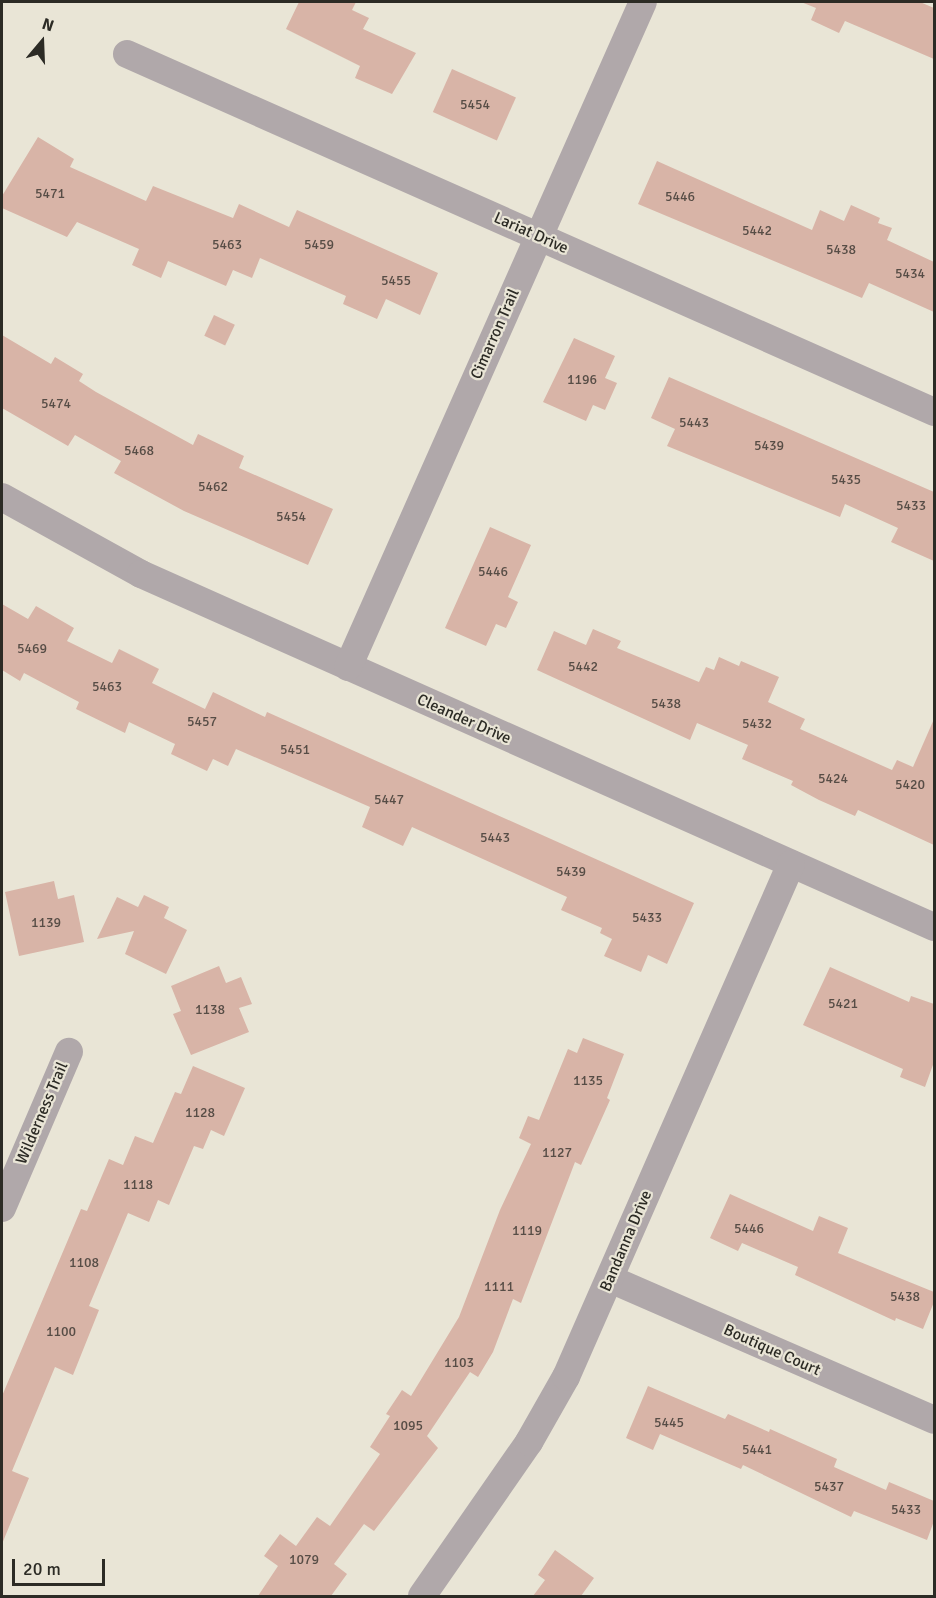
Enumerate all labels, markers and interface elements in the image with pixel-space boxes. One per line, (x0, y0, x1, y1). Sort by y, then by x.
north arrow (12, 12, 72, 72)
text: N (39, 14, 56, 36)
house number: 5454 (460, 97, 490, 113)
house number: 5471 (35, 186, 65, 202)
house number: 5446 (665, 189, 695, 205)
street label: Lariat Drive (491, 208, 571, 258)
house number: 5442 (742, 223, 772, 239)
house number: 5463 (212, 237, 242, 253)
house number: 5459 (304, 237, 334, 253)
house number: 5438 (826, 242, 856, 258)
house number: 5434 (895, 266, 925, 282)
house number: 5455 (381, 273, 411, 289)
street label: Cimarron Trail (467, 286, 523, 382)
house number: 1196 (567, 372, 597, 388)
house number: 5474 (41, 396, 71, 412)
house number: 5443 (679, 415, 709, 431)
house number: 5439 (754, 438, 784, 454)
house number: 5468 (124, 443, 154, 459)
house number: 5435 (831, 472, 861, 488)
house number: 5462 (198, 479, 228, 495)
house number: 5433 (896, 498, 926, 514)
house number: 5454 (276, 509, 306, 525)
house number: 5446 (478, 564, 508, 580)
house number: 5469 (17, 641, 47, 657)
house number: 5442 (568, 659, 598, 675)
house number: 5463 (92, 679, 122, 695)
street label: Cleander Drive (414, 690, 514, 748)
house number: 5438 (651, 696, 681, 712)
house number: 5457 (187, 714, 217, 730)
house number: 5432 (742, 716, 772, 732)
house number: 5451 (280, 742, 310, 758)
house number: 5424 (818, 771, 848, 787)
house number: 5420 (895, 777, 925, 793)
house number: 5447 (374, 792, 404, 808)
house number: 5443 (480, 830, 510, 846)
house number: 5439 (556, 864, 586, 880)
house number: 5433 (632, 910, 662, 926)
house number: 1139 (31, 915, 61, 931)
house number: 5421 (828, 996, 858, 1012)
house number: 1138 (195, 1002, 225, 1018)
street label: Wilderness Trail (12, 1059, 72, 1167)
house number: 1135 (573, 1073, 603, 1089)
house number: 1128 (185, 1105, 215, 1121)
house number: 1127 (542, 1145, 572, 1161)
house number: 1118 (123, 1177, 153, 1193)
street label: Bandanna Drive (596, 1188, 656, 1294)
house number: 5446 (734, 1221, 764, 1237)
house number: 1119 (512, 1223, 542, 1239)
house number: 1108 (69, 1255, 99, 1271)
house number: 1111 (484, 1279, 514, 1295)
house number: 5438 (890, 1289, 920, 1305)
street label: Boutique Court (721, 1320, 823, 1380)
house number: 1100 (46, 1324, 76, 1340)
house number: 1103 (444, 1355, 474, 1371)
house number: 5445 (654, 1415, 684, 1431)
house number: 1095 (393, 1418, 423, 1434)
house number: 5441 (742, 1442, 772, 1458)
house number: 5437 (814, 1479, 844, 1495)
house number: 5433 (891, 1502, 921, 1518)
scale bar (15, 1547, 108, 1585)
house number: 1079 (289, 1552, 319, 1568)
text: 20 m (23, 1558, 61, 1580)

